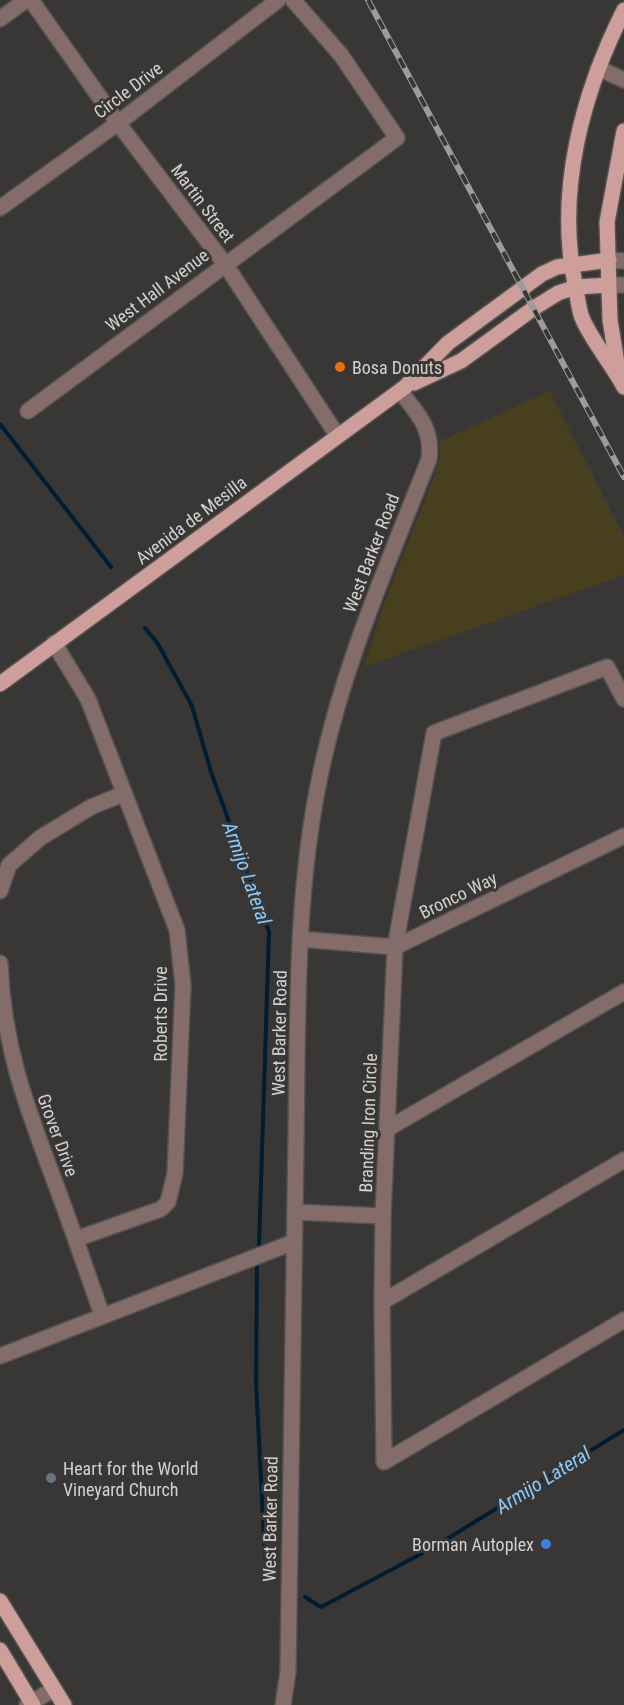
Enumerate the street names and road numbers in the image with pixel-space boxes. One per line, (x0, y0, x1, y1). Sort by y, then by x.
street label: Circle Drive (90, 57, 166, 123)
street label: Martin Street (167, 160, 239, 246)
street label: West Hall Avenue (101, 244, 213, 336)
street label: Avenida de Mesilla (131, 472, 251, 568)
street label: West Barker Road (339, 491, 403, 615)
street label: Bronco Way (416, 867, 501, 923)
street label: Roberts Drive (150, 966, 171, 1062)
street label: West Barker Road (267, 970, 291, 1096)
street label: Branding Iron Circle (355, 1053, 381, 1193)
street label: Grover Drive (33, 1091, 83, 1179)
street label: West Barker Road (258, 1456, 282, 1582)

